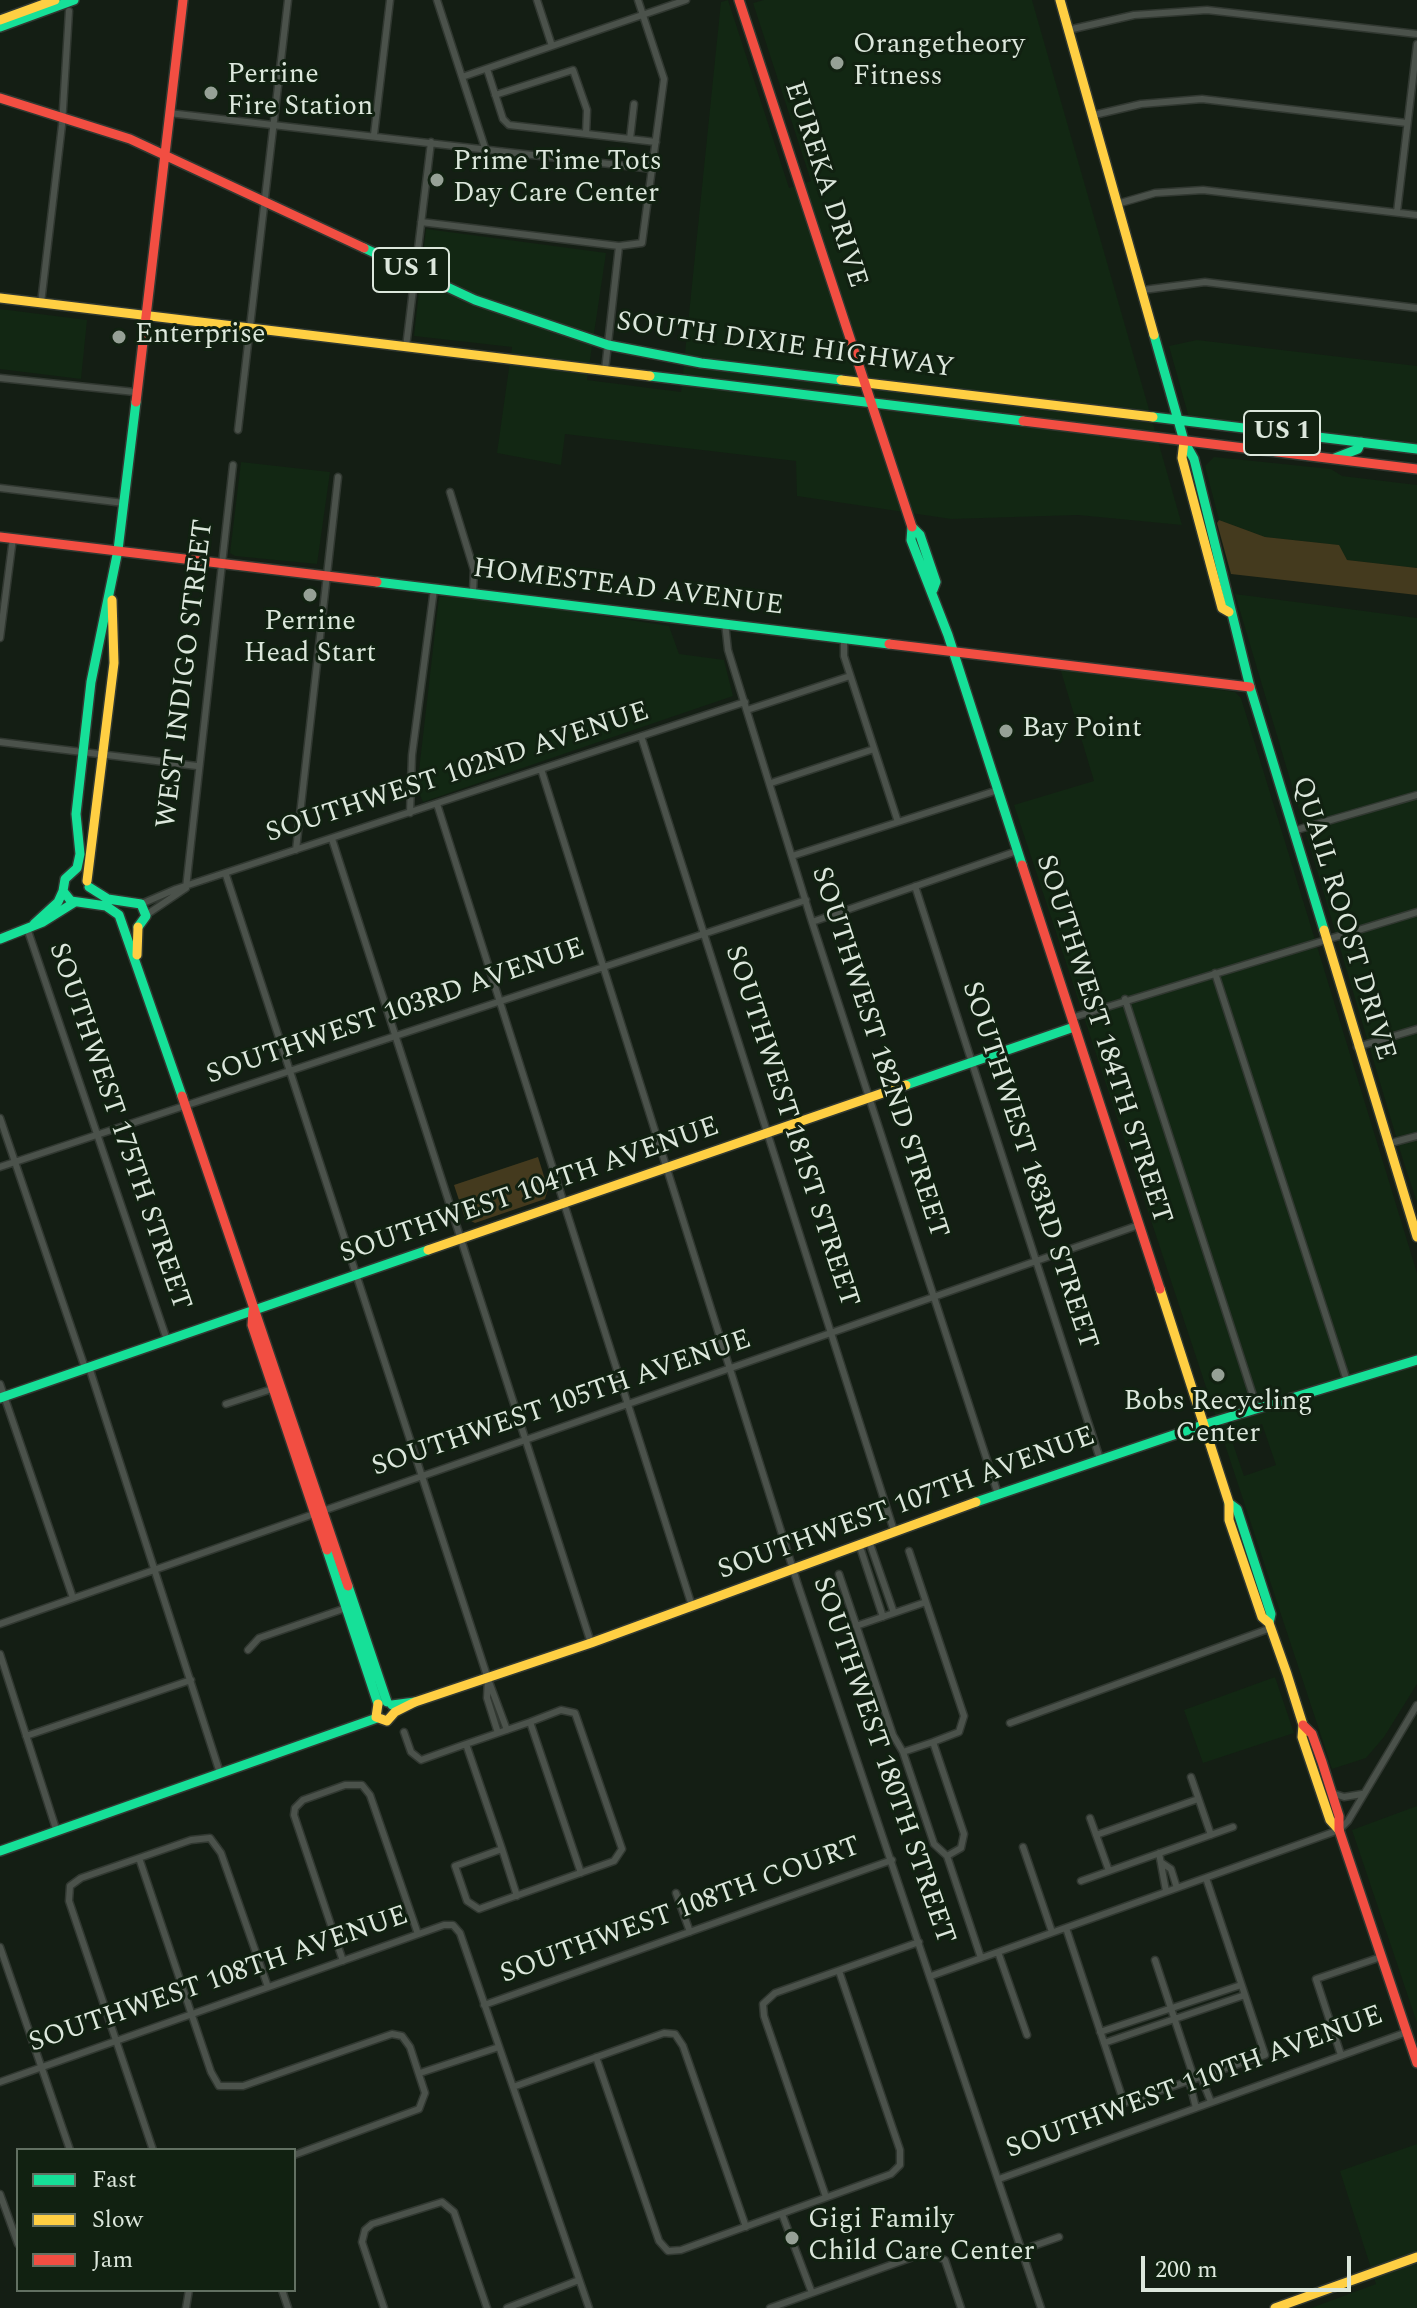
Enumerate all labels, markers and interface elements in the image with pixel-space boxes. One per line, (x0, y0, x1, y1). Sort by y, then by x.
place label: Orangetheory Fitness (853, 30, 1025, 96)
marker: Orangetheory Fitness (828, 54, 846, 72)
place label: Perrine Fire Station (227, 60, 373, 126)
street label: EUREKA DRIVE (775, 78, 873, 292)
marker: Perrine Fire Station (202, 84, 220, 102)
place label: Prime Time Tots Day Care Center (453, 147, 662, 213)
marker: Prime Time Tots Day Care Center (428, 171, 446, 189)
road number: US 1 (373, 248, 449, 292)
street label: SOUTH DIXIE HIGHWAY (614, 307, 956, 387)
place label: Enterprise (135, 320, 266, 354)
marker: Enterprise (110, 328, 128, 346)
road number: US 1 (1244, 411, 1320, 455)
street label: WEST INDIGO STREET (151, 518, 223, 830)
street label: HOMESTEAD AVENUE (471, 553, 785, 625)
marker: Perrine Head Start (301, 586, 319, 604)
place label: Perrine Head Start (244, 607, 376, 673)
street label: SOUTHWEST 102ND AVENUE (262, 696, 654, 852)
place label: Bay Point (1022, 714, 1142, 748)
marker: Bay Point (997, 722, 1015, 740)
street label: QUAIL ROOST DRIVE (1283, 773, 1401, 1065)
street label: SOUTHWEST 184TH STREET (1026, 851, 1178, 1229)
street label: SOUTHWEST 182ND STREET (802, 863, 954, 1243)
street label: SOUTHWEST 103RD AVENUE (203, 932, 589, 1094)
street label: SOUTHWEST 175TH STREET (39, 939, 197, 1315)
street label: SOUTHWEST 181ST STREET (716, 942, 864, 1312)
street label: SOUTHWEST 183RD STREET (953, 978, 1103, 1354)
street label: SOUTHWEST 104TH AVENUE (336, 1111, 724, 1273)
street label: SOUTHWEST 105TH AVENUE (368, 1324, 756, 1486)
marker: Bobs Recycling Center (1209, 1366, 1227, 1384)
place label: Bobs Recycling Center (1123, 1387, 1313, 1453)
street label: SOUTHWEST 107TH AVENUE (714, 1421, 1100, 1589)
street label: SOUTHWEST 180TH STREET (803, 1573, 961, 1949)
street label: SOUTHWEST 108TH COURT (496, 1831, 866, 1993)
street label: SOUTHWEST 108TH AVENUE (25, 1900, 413, 2062)
street label: SOUTHWEST 110TH AVENUE (1002, 2000, 1388, 2168)
legend (16, 2148, 296, 2292)
text: Fast (92, 2162, 137, 2198)
text: Slow (92, 2202, 143, 2238)
place label: Gigi Family Child Care Center (808, 2205, 1035, 2271)
marker: Gigi Family Child Care Center (783, 2229, 801, 2247)
scale bar (1145, 2240, 1355, 2290)
text: Jam (92, 2242, 133, 2278)
text: 200 m (1155, 2252, 1218, 2288)

